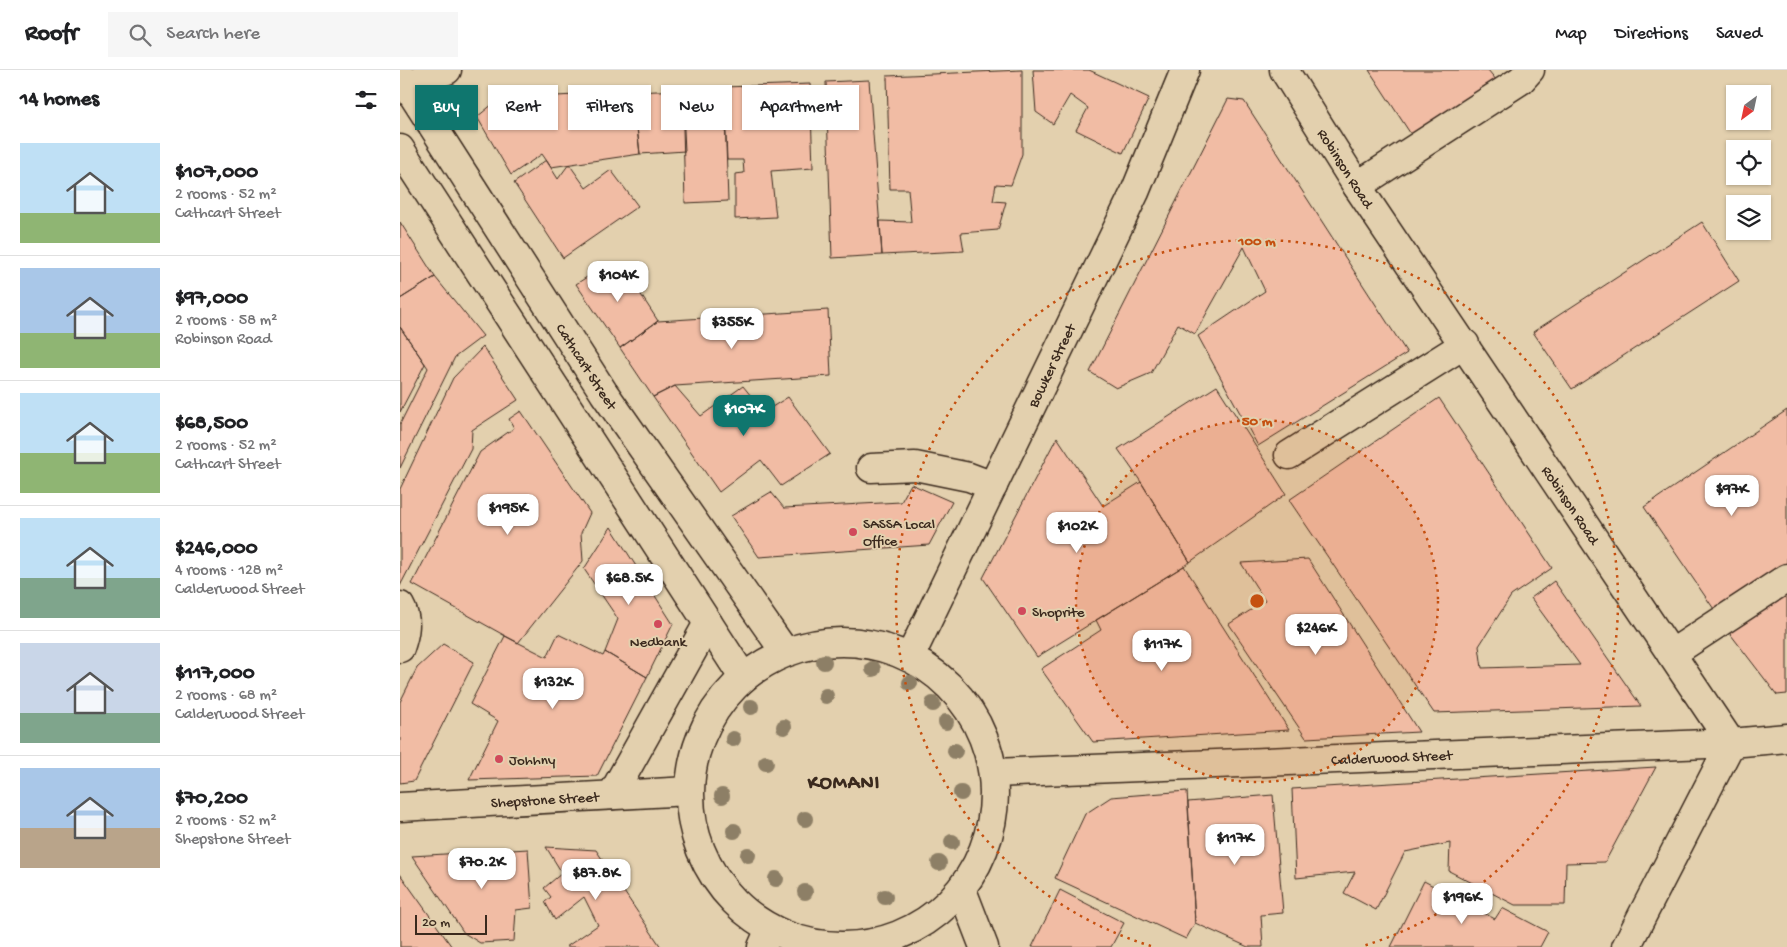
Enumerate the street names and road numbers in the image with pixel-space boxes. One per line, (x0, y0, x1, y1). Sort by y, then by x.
street label: Robinson Road (1312, 126, 1377, 213)
street label: Bowker Street (1025, 320, 1082, 412)
street label: Cathcart Street (551, 321, 621, 415)
street label: Robinson Road (1537, 463, 1603, 550)
street label: Calderwood Street (1331, 747, 1455, 770)
street label: Shepstone Street (490, 789, 601, 813)

